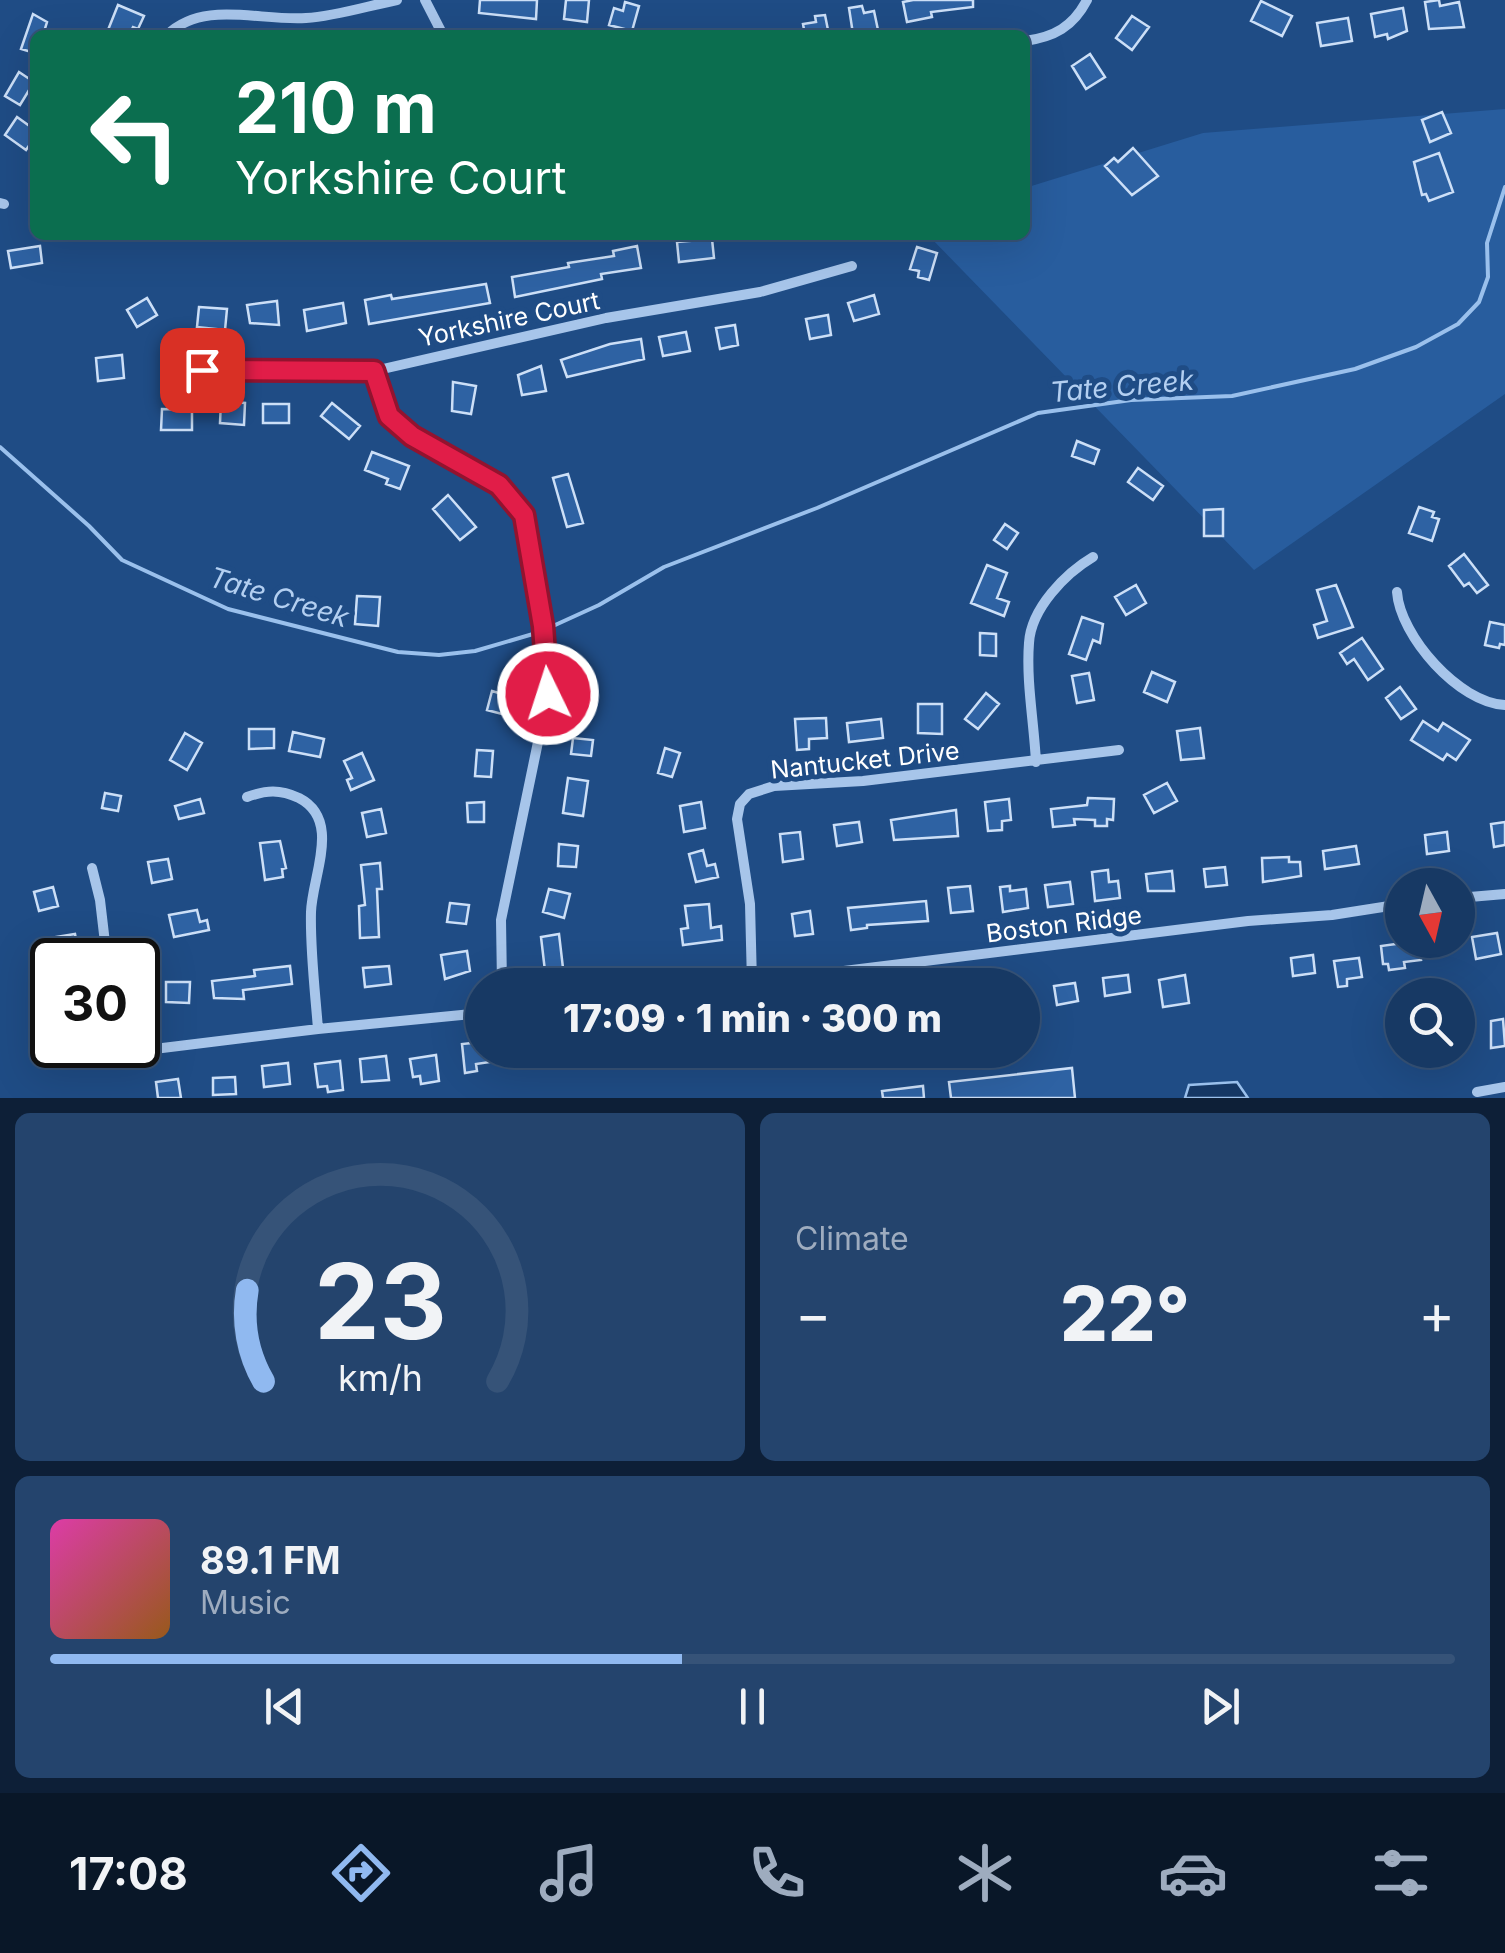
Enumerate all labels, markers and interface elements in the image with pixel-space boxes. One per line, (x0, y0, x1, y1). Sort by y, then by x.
text: 210 m (235, 65, 437, 150)
icon: left (70, 70, 200, 200)
text: Yorkshire Court (235, 150, 567, 205)
street label: Yorkshire Court (416, 285, 602, 353)
pin (160, 328, 245, 413)
icon: arrive (175, 343, 230, 398)
water label: Tate Creek (1049, 363, 1196, 409)
water label: Tate Creek (205, 560, 353, 635)
position arrow (496, 642, 600, 746)
street label: Nantucket Drive (769, 735, 961, 785)
north arrow (1385, 868, 1475, 958)
map controls (1385, 868, 1475, 1068)
street label: Boston Ridge (984, 900, 1144, 948)
speed limit sign: 30 (30, 938, 160, 1068)
button: search (1385, 978, 1475, 1068)
text: 17:09 · 1 min · 300 m (563, 995, 942, 1041)
text: Climate (795, 1219, 909, 1258)
text: 23 (314, 1238, 446, 1364)
text: 22° (1060, 1268, 1190, 1359)
text: − (795, 1281, 831, 1347)
text: + (1419, 1281, 1455, 1347)
text: km/h (338, 1356, 422, 1400)
text: 89.1 FM (200, 1537, 341, 1583)
text: Music (200, 1583, 291, 1622)
icon: previous (257, 1679, 312, 1734)
icon: pause (725, 1679, 780, 1734)
icon: next (1193, 1679, 1248, 1734)
icon: directions (326, 1838, 396, 1908)
icon: music (534, 1838, 604, 1908)
icon: phone (742, 1838, 812, 1908)
icon: climate (950, 1838, 1020, 1908)
icon: car (1158, 1838, 1228, 1908)
icon: filters (1366, 1838, 1436, 1908)
text: 17:08 (69, 1846, 188, 1901)

